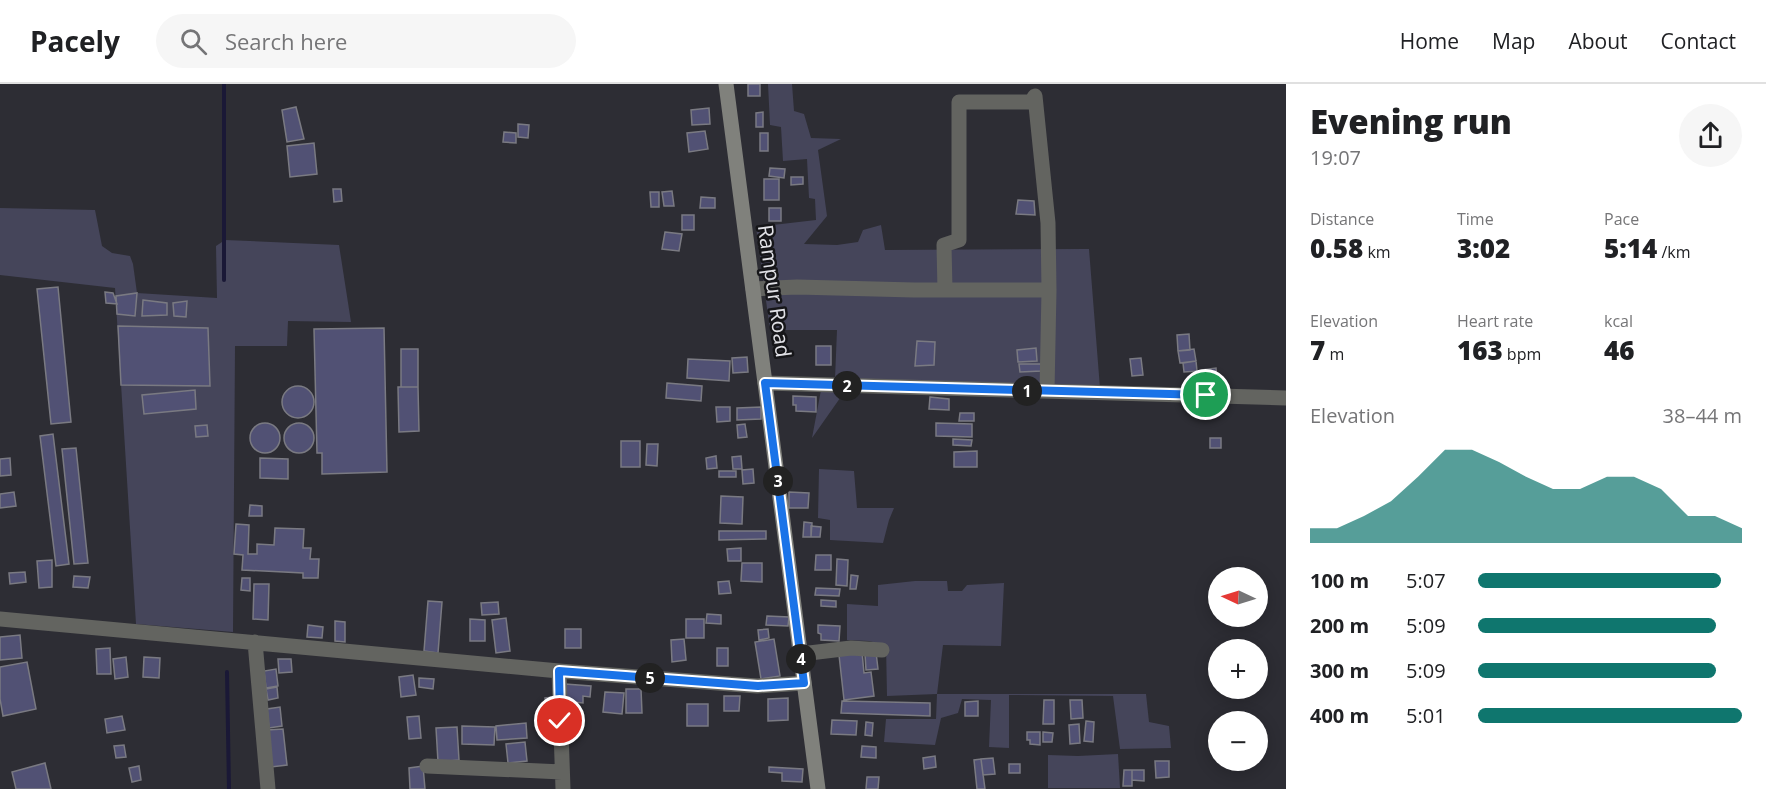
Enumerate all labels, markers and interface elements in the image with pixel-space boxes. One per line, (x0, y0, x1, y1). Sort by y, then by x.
search box (156, 14, 576, 68)
text: Pacely (30, 22, 120, 60)
icon: search (177, 25, 210, 58)
text: Search here (225, 26, 347, 56)
text: Home (1400, 27, 1459, 55)
text: Map (1492, 27, 1535, 55)
text: About (1568, 27, 1628, 55)
text: Contact (1661, 27, 1736, 55)
text: Evening run (1310, 99, 1512, 144)
button: share (1679, 104, 1742, 167)
text: 19:07 (1310, 144, 1361, 171)
text: Distance (1310, 208, 1374, 230)
text: Time (1457, 208, 1494, 230)
text: Pace (1604, 208, 1639, 230)
street label: Rampur Road (752, 223, 798, 359)
text: 0.58 (1310, 230, 1363, 266)
text: 3:02 (1457, 230, 1510, 266)
text: 5:14 (1604, 230, 1657, 266)
text: km (1363, 241, 1391, 263)
text: /km (1657, 241, 1690, 263)
text: Elevation (1310, 310, 1378, 332)
text: Heart rate (1457, 310, 1533, 332)
text: kcal (1604, 310, 1633, 332)
text: 7 (1310, 332, 1325, 368)
text: 163 (1457, 332, 1503, 368)
text: 46 (1604, 332, 1634, 368)
text: m (1325, 343, 1344, 365)
text: bpm (1503, 343, 1541, 365)
pin (1180, 369, 1231, 420)
pin: 2 (832, 371, 862, 401)
text: 2 (842, 375, 852, 397)
pin: 1 (1012, 376, 1042, 406)
icon: arrive (1189, 378, 1222, 411)
text: 1 (1022, 380, 1032, 402)
text: Elevation (1310, 402, 1395, 429)
text: 38–44 m (1663, 402, 1742, 429)
pin: 3 (763, 466, 793, 496)
text: 3 (773, 470, 783, 492)
north arrow (1208, 567, 1268, 627)
map controls (1208, 567, 1268, 771)
text: 100 m (1310, 567, 1369, 594)
text: 5:07 (1406, 567, 1446, 594)
text: 200 m (1310, 612, 1369, 639)
text: 5:09 (1406, 612, 1446, 639)
button: + (1208, 639, 1268, 699)
pin: 4 (786, 644, 816, 674)
text: 4 (796, 648, 806, 670)
text: 300 m (1310, 657, 1369, 684)
text: 5:09 (1406, 657, 1446, 684)
pin: 5 (635, 663, 665, 693)
text: 5 (645, 667, 655, 689)
pin (534, 695, 585, 746)
text: 400 m (1310, 702, 1369, 729)
text: 5:01 (1406, 702, 1446, 729)
icon: check (543, 704, 576, 737)
button: − (1208, 711, 1268, 771)

